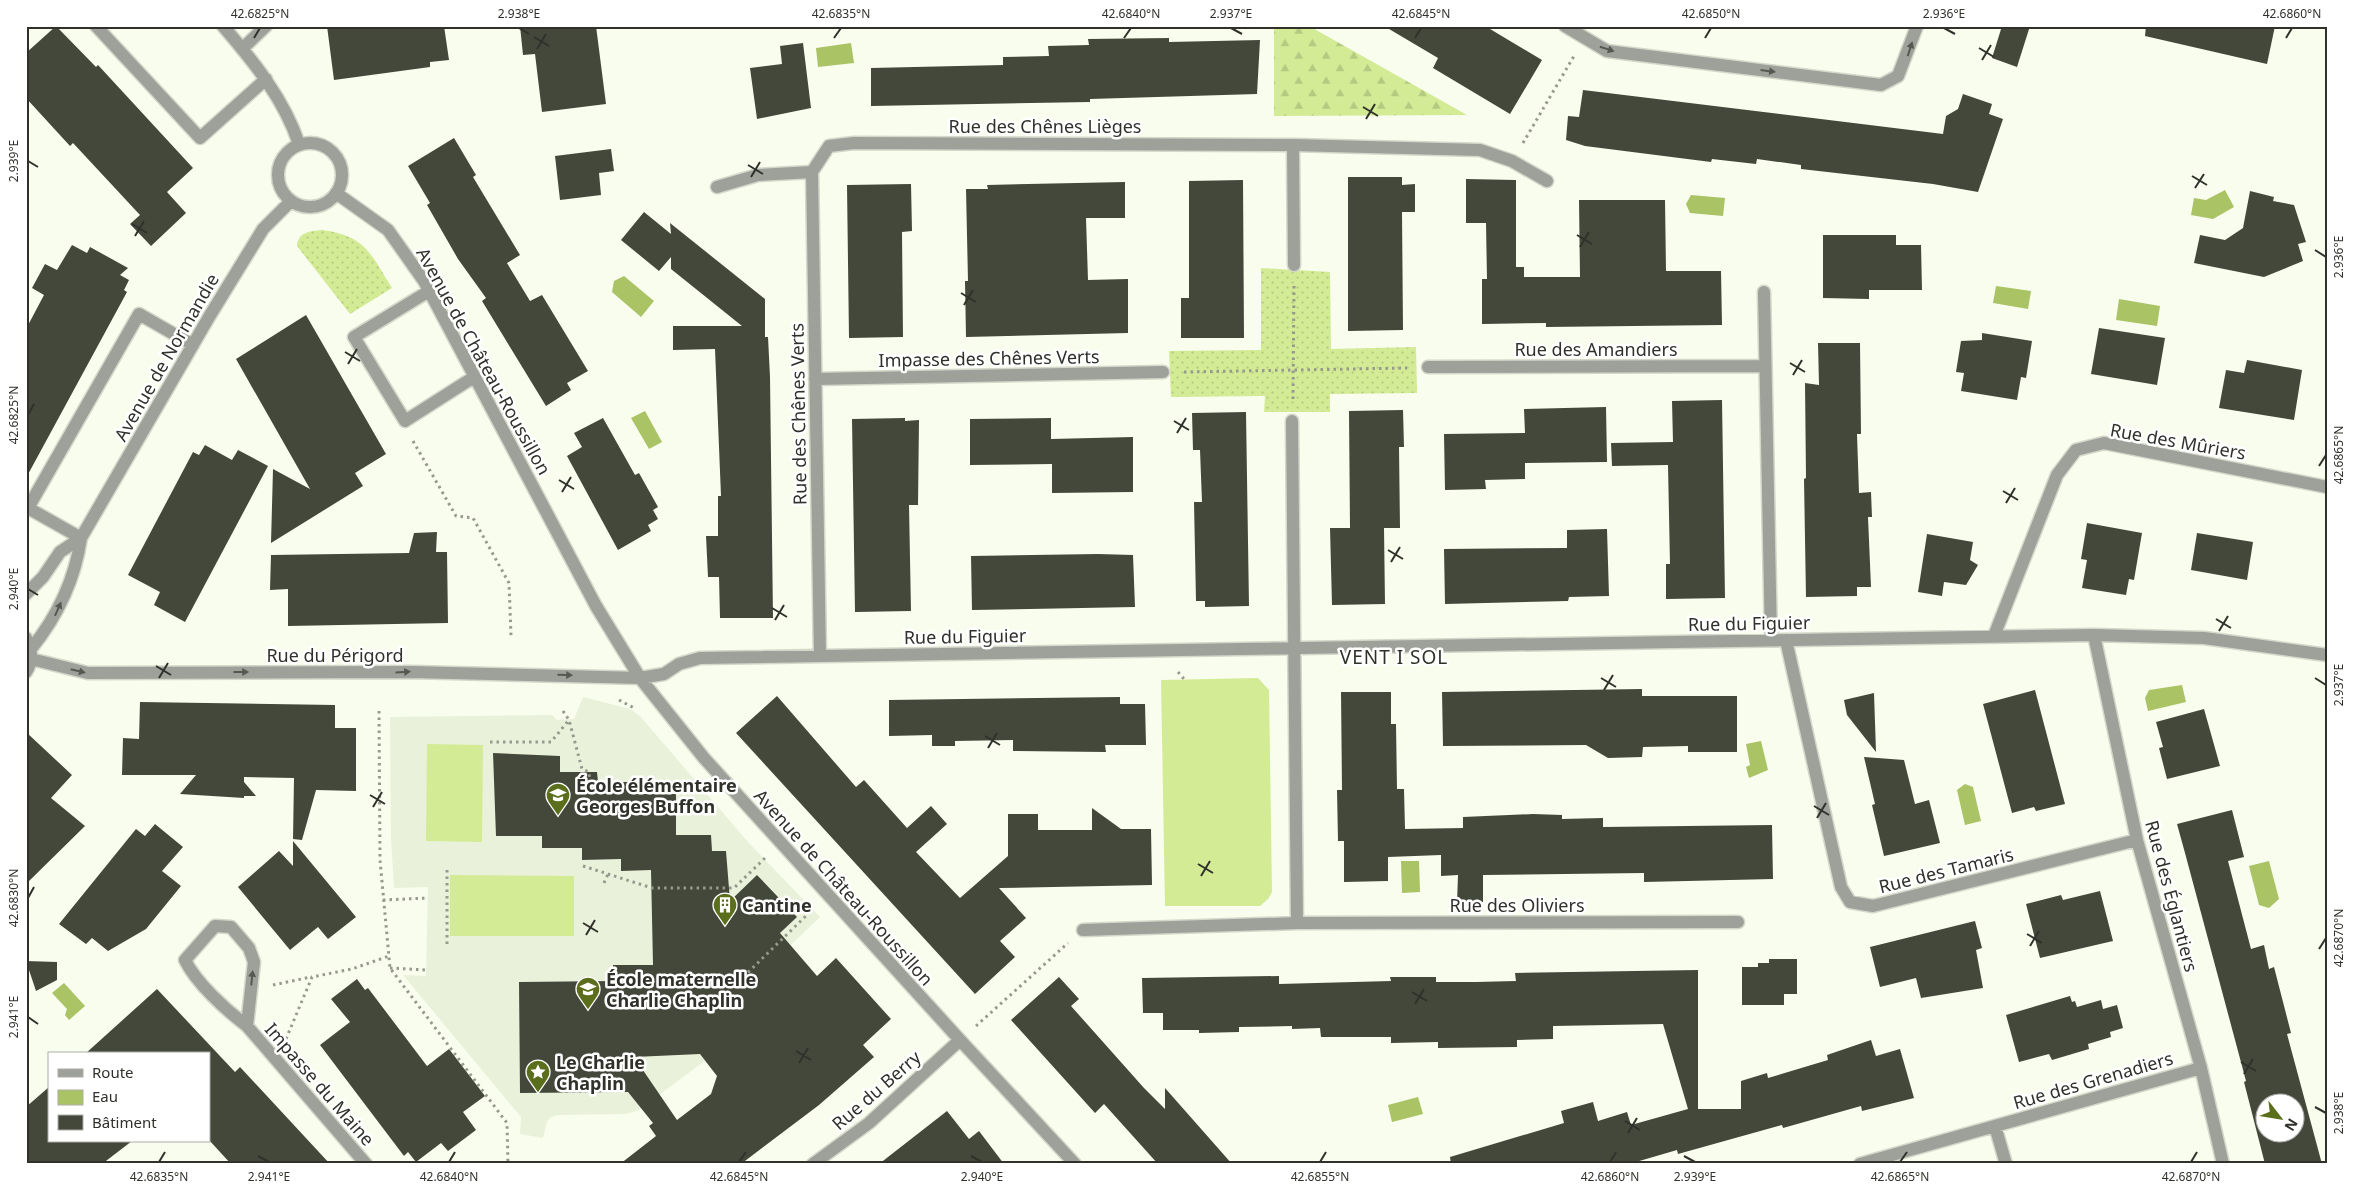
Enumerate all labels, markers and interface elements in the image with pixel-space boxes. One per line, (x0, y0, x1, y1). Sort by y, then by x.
text: 42.6825°N (231, 5, 289, 22)
text: 2.938°E (498, 5, 540, 22)
text: 42.6835°N (812, 5, 870, 22)
text: 42.6840°N (1102, 5, 1160, 22)
text: 2.937°E (1210, 5, 1252, 22)
text: 42.6845°N (1392, 5, 1450, 22)
text: 42.6850°N (1682, 5, 1740, 22)
text: 2.936°E (1923, 5, 1965, 22)
text: 42.6860°N (2263, 5, 2321, 22)
one-way arrow (1906, 41, 1914, 56)
one-way arrow (1600, 45, 1615, 53)
one-way arrow (1760, 67, 1776, 75)
street label: Rue des Chênes Lièges (949, 114, 1141, 138)
text: 2.939°E (5, 140, 22, 182)
text: 2.936°E (2330, 236, 2347, 278)
street label: Avenue de Château-Roussillon (411, 243, 557, 479)
street label: Avenue de Normandie (108, 269, 224, 445)
street label: Rue des Chênes Verts (784, 323, 812, 505)
street label: Rue des Amandiers (1514, 337, 1678, 361)
street label: Impasse des Chênes Verts (878, 344, 1100, 372)
text: 42.6825°N (5, 386, 22, 444)
street label: Rue des Mûriers (2108, 417, 2248, 465)
text: 42.6865°N (2330, 426, 2347, 484)
text: 2.940°E (5, 568, 22, 610)
one-way arrow (54, 602, 62, 616)
street label: Rue du Figuier (1688, 610, 1811, 636)
street label: Rue du Figuier (904, 623, 1027, 649)
street label: Rue du Périgord (266, 643, 404, 667)
district label: VENT I SOL (1340, 644, 1448, 670)
text: 2.937°E (2330, 664, 2347, 706)
one-way arrow (71, 667, 86, 675)
one-way arrow (233, 668, 249, 676)
one-way arrow (395, 668, 411, 676)
one-way arrow (558, 672, 574, 680)
place label: École élémentaire Georges Buffon (576, 773, 737, 818)
school or university icon: École élémentaire Georges Buffon (545, 782, 571, 816)
street label: Avenue de Château-Roussillon (749, 784, 939, 990)
street label: Rue des Églantiers (2140, 818, 2204, 974)
street label: Rue des Tamaris (1876, 842, 2016, 898)
text: 42.6830°N (5, 869, 22, 927)
building icon: Cantine (712, 892, 738, 926)
place label: Cantine (742, 893, 812, 917)
street label: Rue des Oliviers (1449, 893, 1585, 917)
text: 42.6870°N (2330, 909, 2347, 967)
place label: École maternelle Charlie Chaplin (606, 967, 756, 1012)
one-way arrow (249, 970, 257, 986)
school or university icon: École maternelle Charlie Chaplin (575, 976, 601, 1010)
text: 2.941°E (5, 996, 22, 1038)
street label: Impasse du Maine (260, 1017, 380, 1151)
street label: Rue du Berry (827, 1044, 926, 1135)
street label: Rue des Grenadiers (2010, 1046, 2176, 1114)
place label: Le Charlie Chaplin (556, 1050, 645, 1095)
legend (48, 1052, 210, 1142)
place icon: Le Charlie Chaplin (525, 1059, 551, 1093)
text: Route (92, 1062, 134, 1082)
text: Eau (92, 1086, 118, 1106)
north arrow (2256, 1092, 2306, 1142)
text: 2.938°E (2330, 1092, 2347, 1134)
text: Bâtiment (92, 1112, 157, 1132)
text: N (2280, 1115, 2303, 1135)
text: 42.6835°N (130, 1168, 188, 1185)
text: 2.941°E (248, 1168, 290, 1185)
text: 42.6840°N (420, 1168, 478, 1185)
text: 42.6845°N (710, 1168, 768, 1185)
text: 2.940°E (961, 1168, 1003, 1185)
text: 42.6855°N (1291, 1168, 1349, 1185)
text: 42.6860°N (1581, 1168, 1639, 1185)
text: 2.939°E (1674, 1168, 1716, 1185)
text: 42.6865°N (1871, 1168, 1929, 1185)
text: 42.6870°N (2162, 1168, 2220, 1185)

